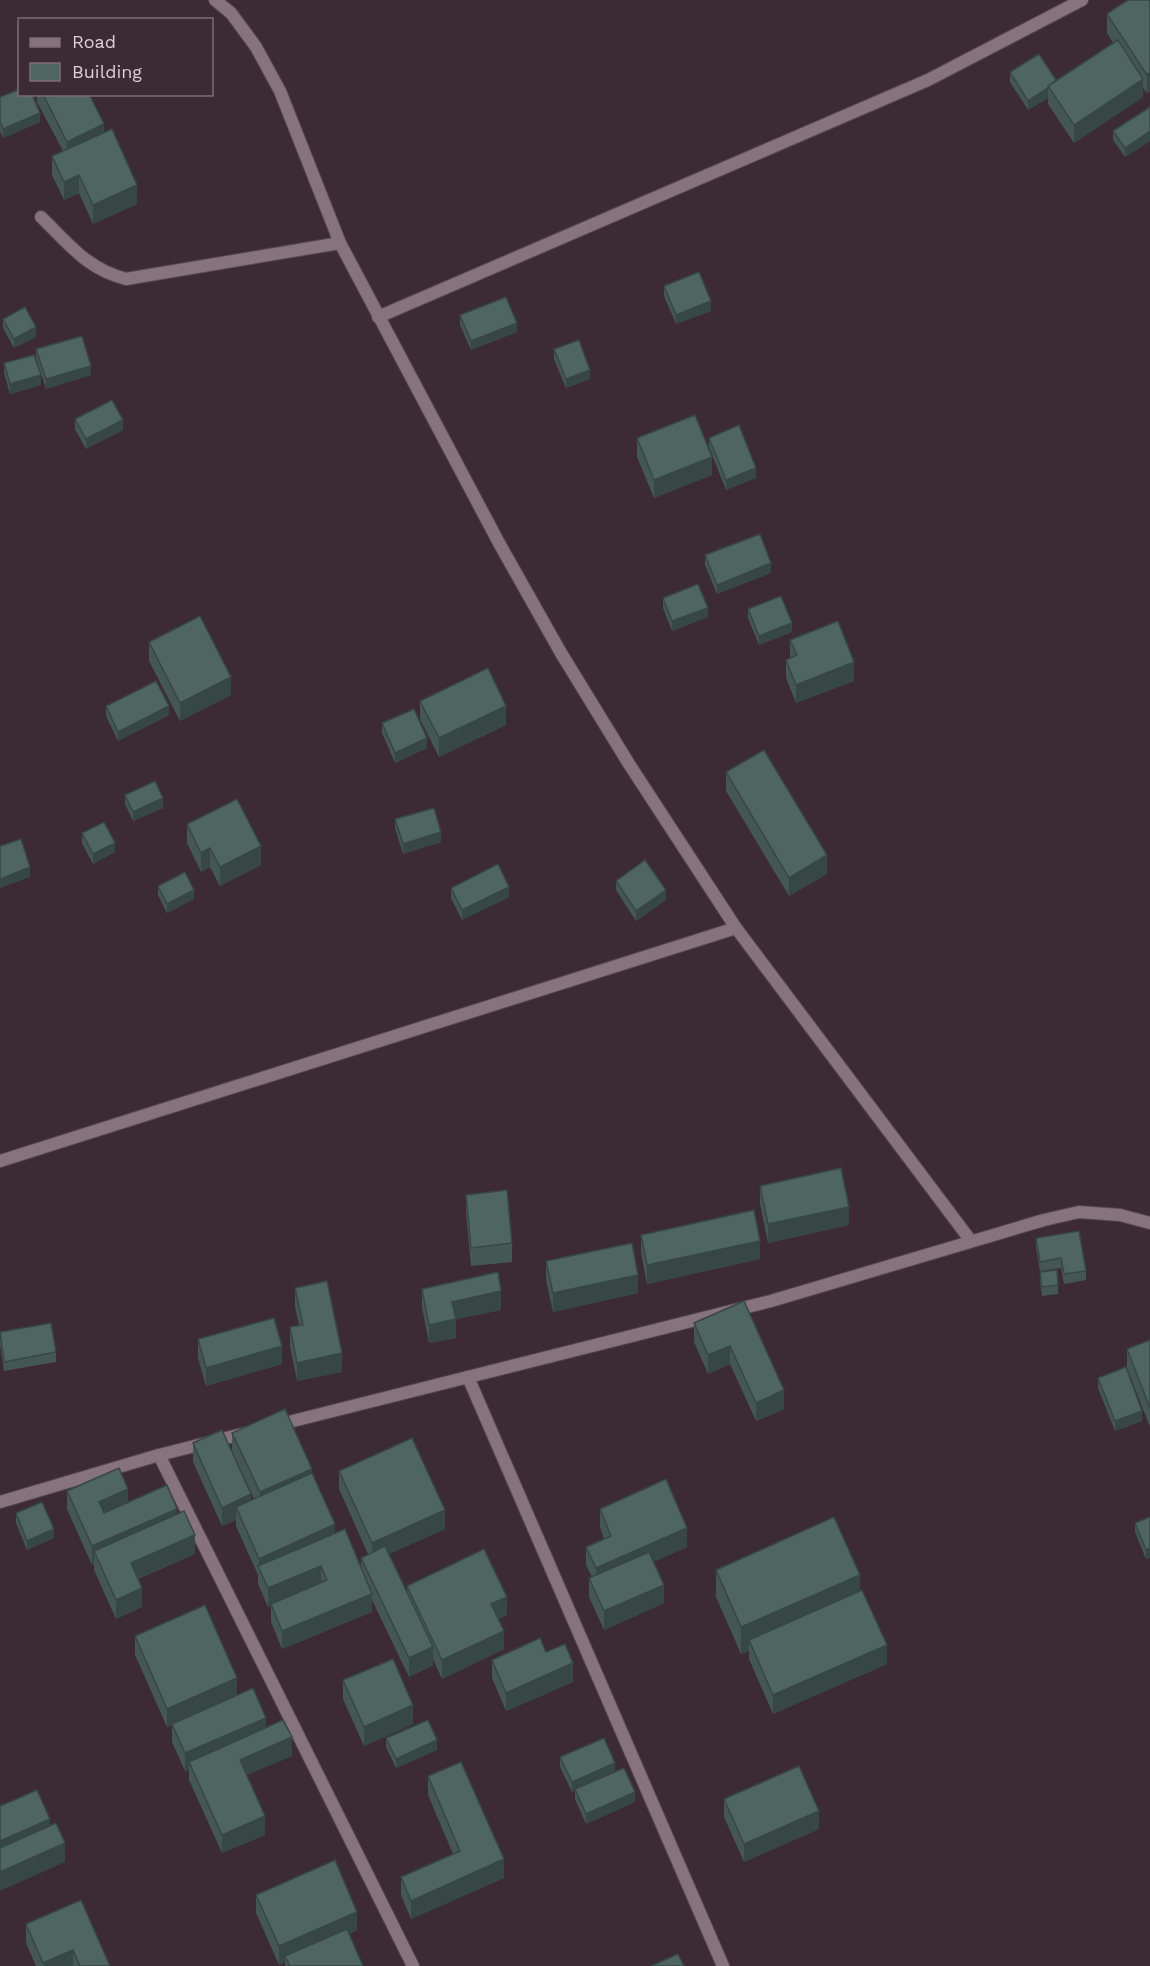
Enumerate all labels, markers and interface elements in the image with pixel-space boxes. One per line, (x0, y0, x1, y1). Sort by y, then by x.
legend (18, 18, 213, 96)
text: Road (72, 31, 116, 52)
text: Building (72, 61, 142, 82)

